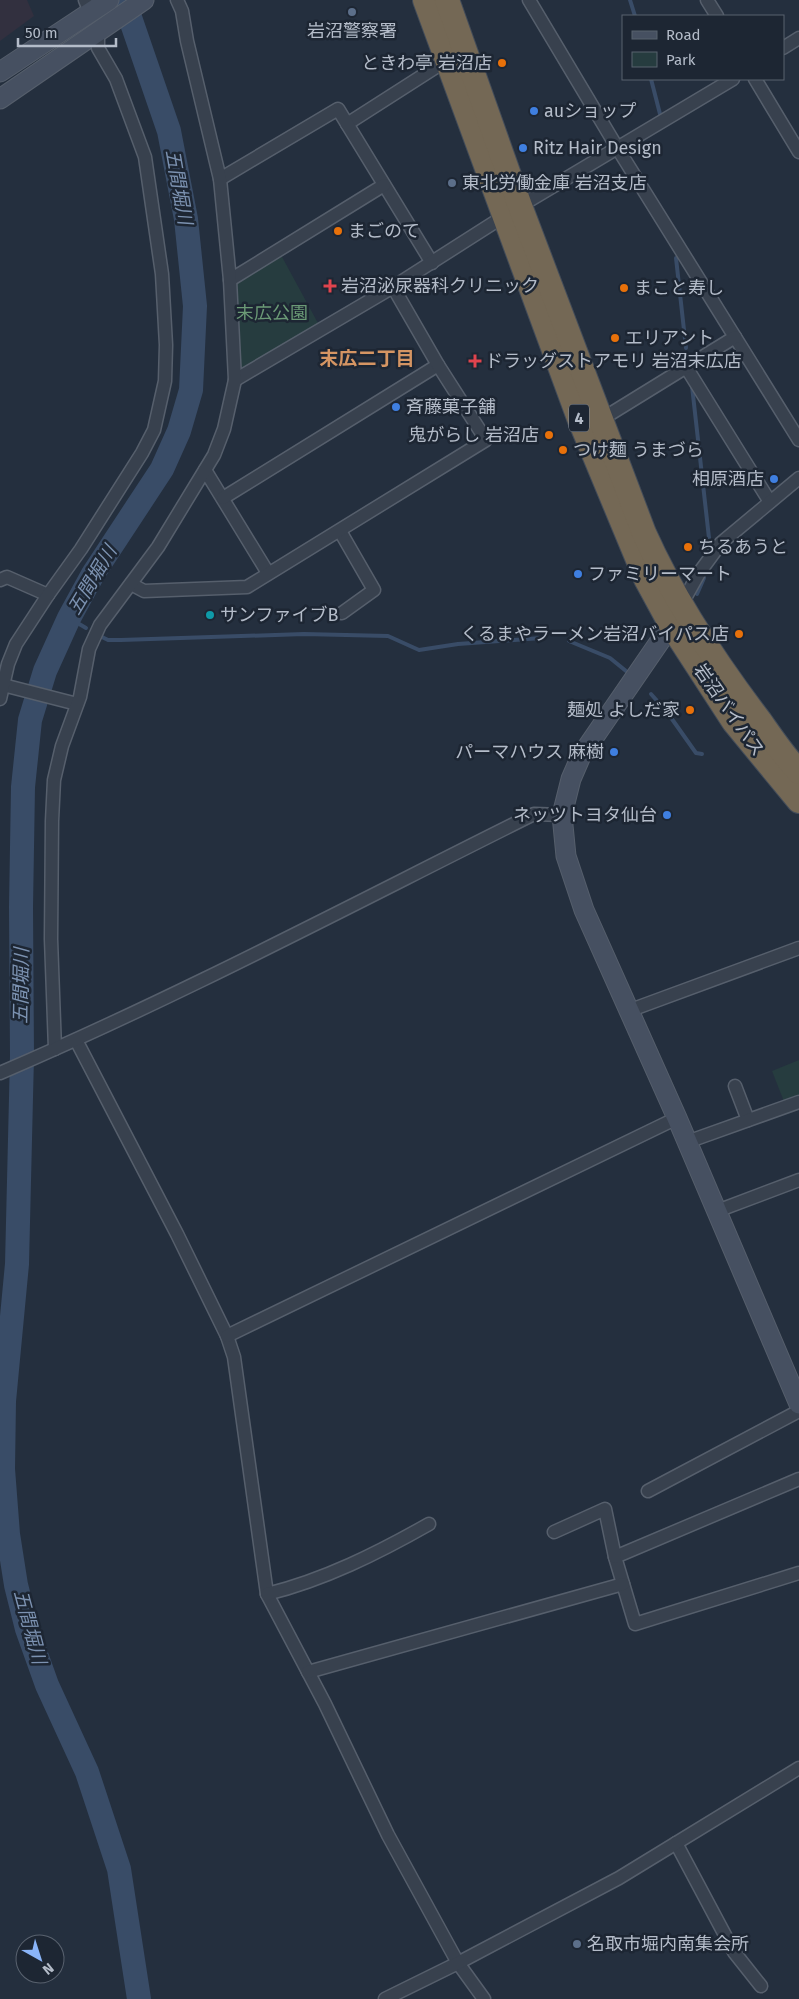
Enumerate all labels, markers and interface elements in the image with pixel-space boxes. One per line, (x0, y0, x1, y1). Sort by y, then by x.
marker: 岩沼警察署 (346, 6, 358, 18)
scale bar (18, 15, 115, 47)
legend (622, 15, 784, 80)
place label: 岩沼警察署 (307, 20, 397, 42)
text: 50 m (25, 24, 58, 42)
text: Road (666, 26, 701, 44)
text: Park (666, 51, 696, 69)
place label: ときわ亭 岩沼店 (361, 52, 492, 74)
marker: ときわ亭 岩沼店 (496, 57, 508, 69)
place label: auショップ (544, 100, 636, 122)
marker: auショップ (528, 105, 540, 117)
place label: Ritz Hair Design (533, 137, 662, 159)
marker: Ritz Hair Design (517, 142, 529, 154)
water label: 五間堀川 (161, 148, 197, 228)
place label: 東北労働金庫 岩沼支店 (462, 172, 647, 194)
marker: 東北労働金庫 岩沼支店 (446, 177, 458, 189)
place label: まごのて (348, 220, 420, 242)
marker: まごのて (332, 225, 344, 237)
place label: 岩沼泌尿器科クリニック (341, 275, 539, 297)
place label: まこと寿し (634, 277, 724, 299)
marker: 岩沼泌尿器科クリニック (323, 279, 337, 293)
marker: まこと寿し (618, 282, 630, 294)
park label: 末広公園 (236, 302, 308, 324)
place label: エリアント (625, 327, 714, 349)
marker: エリアント (609, 332, 621, 344)
district label: 末広二丁目 (319, 347, 415, 370)
place label: ドラッグストアモリ 岩沼末広店 (485, 350, 742, 372)
marker: ドラッグストアモリ 岩沼末広店 (469, 355, 481, 367)
place label: 斉藤菓子舗 (406, 396, 496, 418)
marker: 斉藤菓子舗 (390, 401, 402, 413)
road number: 4 (569, 404, 589, 432)
place label: 鬼がらし 岩沼店 (408, 424, 539, 446)
marker: 鬼がらし 岩沼店 (543, 429, 555, 441)
place label: つけ麺 うまづら (573, 439, 704, 461)
marker: つけ麺 うまづら (557, 444, 569, 456)
place label: 相原酒店 (692, 468, 764, 490)
marker: 相原酒店 (768, 473, 780, 485)
place label: ちるあうと (698, 536, 788, 558)
water label: 五間堀川 (63, 540, 122, 619)
marker: ちるあうと (682, 541, 694, 553)
place label: ファミリーマート (588, 563, 732, 585)
marker: ファミリーマート (572, 568, 584, 580)
place label: サンファイブB (220, 604, 338, 626)
marker: サンファイブB (204, 609, 216, 621)
place label: くるまやラーメン岩沼バイパス店 (460, 623, 729, 645)
marker: くるまやラーメン岩沼バイパス店 (733, 628, 745, 640)
street label: 岩沼バイパス (689, 660, 769, 760)
place label: 麺処 よしだ家 (567, 699, 680, 721)
marker: 麺処 よしだ家 (684, 704, 696, 716)
place label: パーマハウス 麻樹 (455, 741, 604, 763)
marker: パーマハウス 麻樹 (608, 746, 620, 758)
place label: ネッツトヨタ仙台 (513, 804, 657, 826)
marker: ネッツトヨタ仙台 (661, 809, 673, 821)
water label: 五間堀川 (9, 946, 33, 1024)
water label: 五間堀川 (9, 1587, 51, 1669)
place label: 名取市堀内南集会所 (587, 1933, 749, 1955)
north arrow (15, 1934, 65, 1984)
marker: 名取市堀内南集会所 (571, 1938, 583, 1950)
text: N (39, 1959, 57, 1978)

